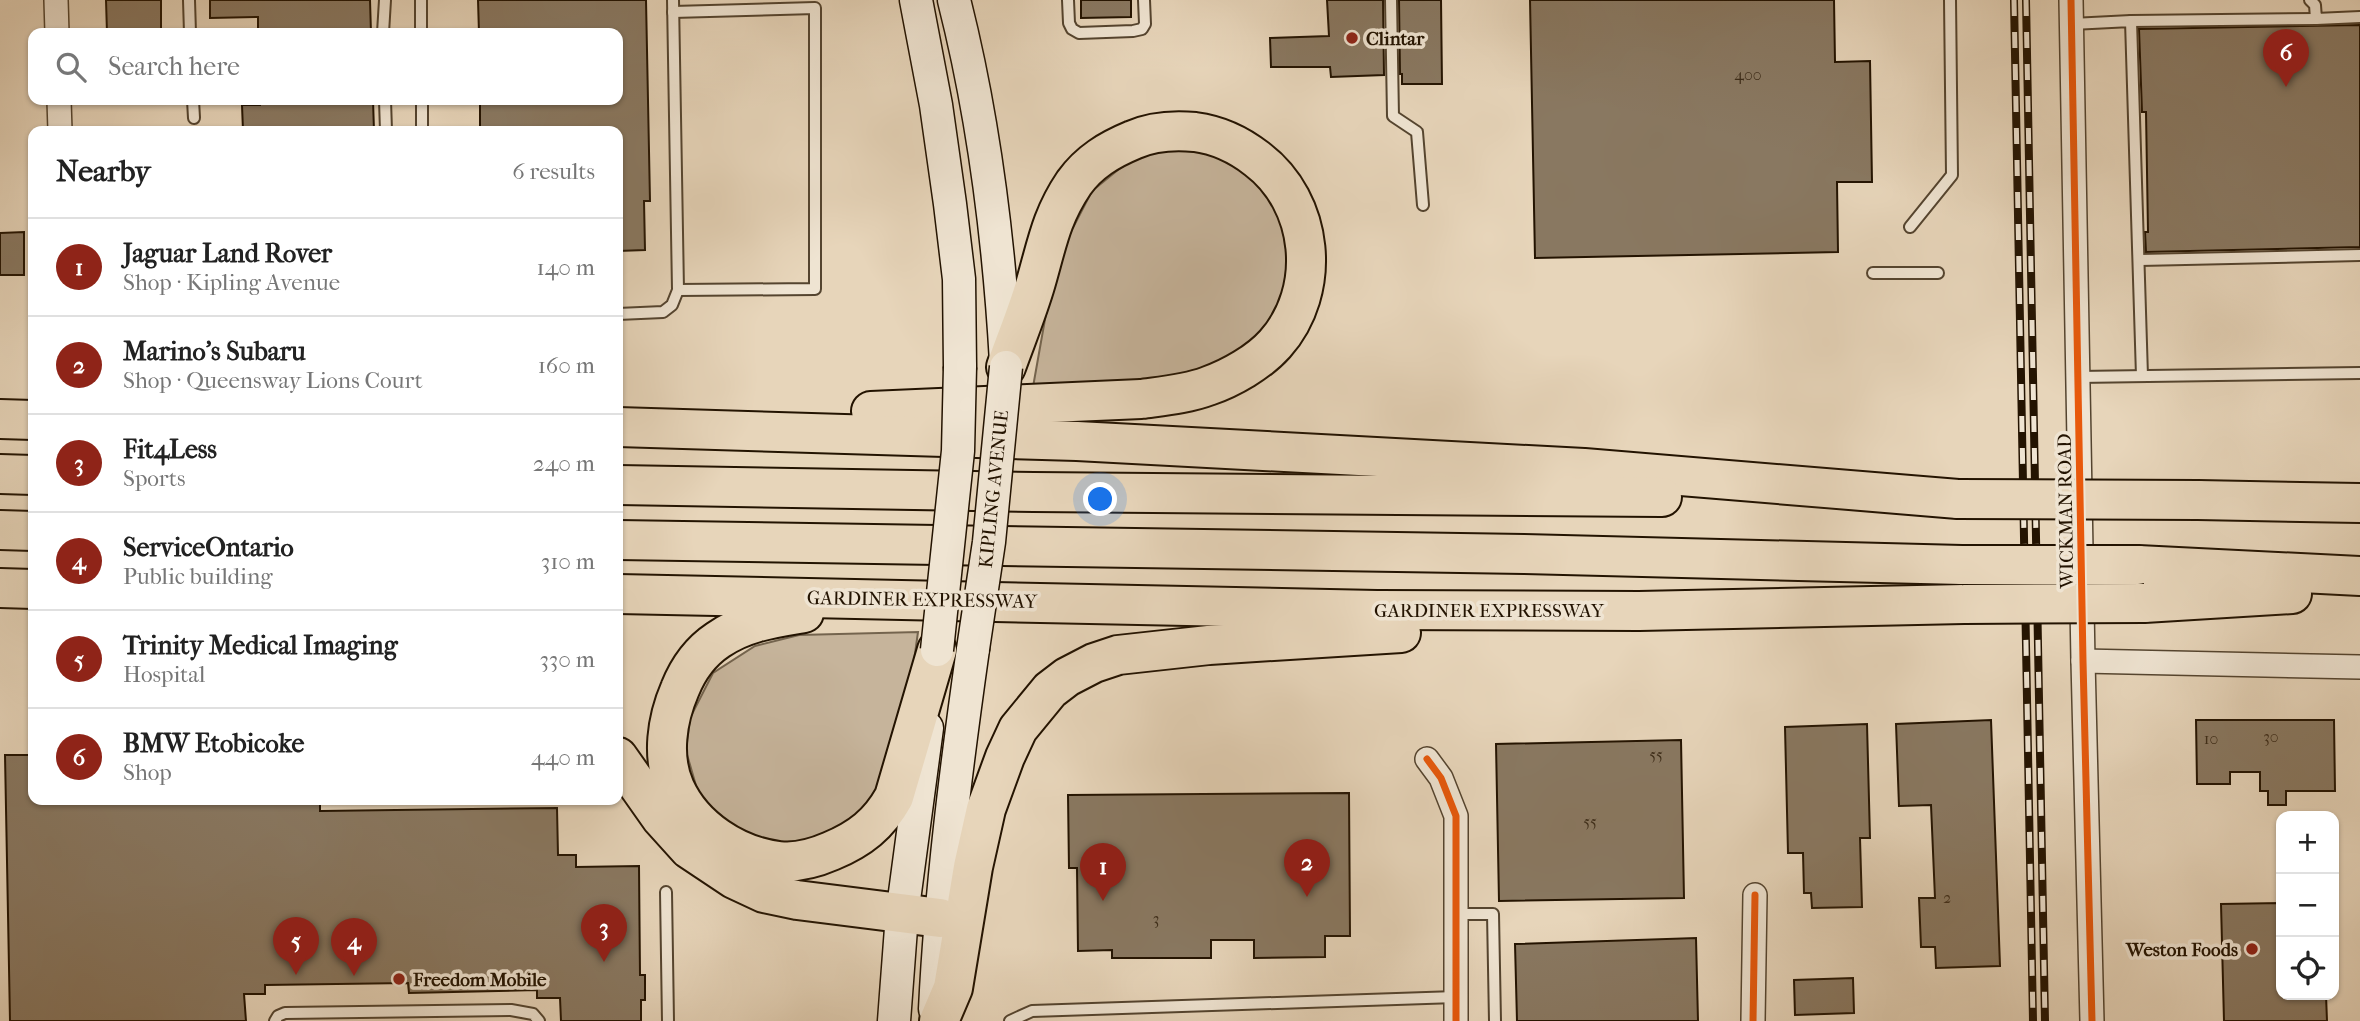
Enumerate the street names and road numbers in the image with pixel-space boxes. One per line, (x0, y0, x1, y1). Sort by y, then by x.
street label: KIPLING AVENUE (975, 408, 1013, 569)
street label: WICKMAN ROAD (2054, 433, 2078, 590)
street label: GARDINER EXPRESSWAY (807, 587, 1038, 613)
street label: GARDINER EXPRESSWAY (1374, 600, 1605, 622)

